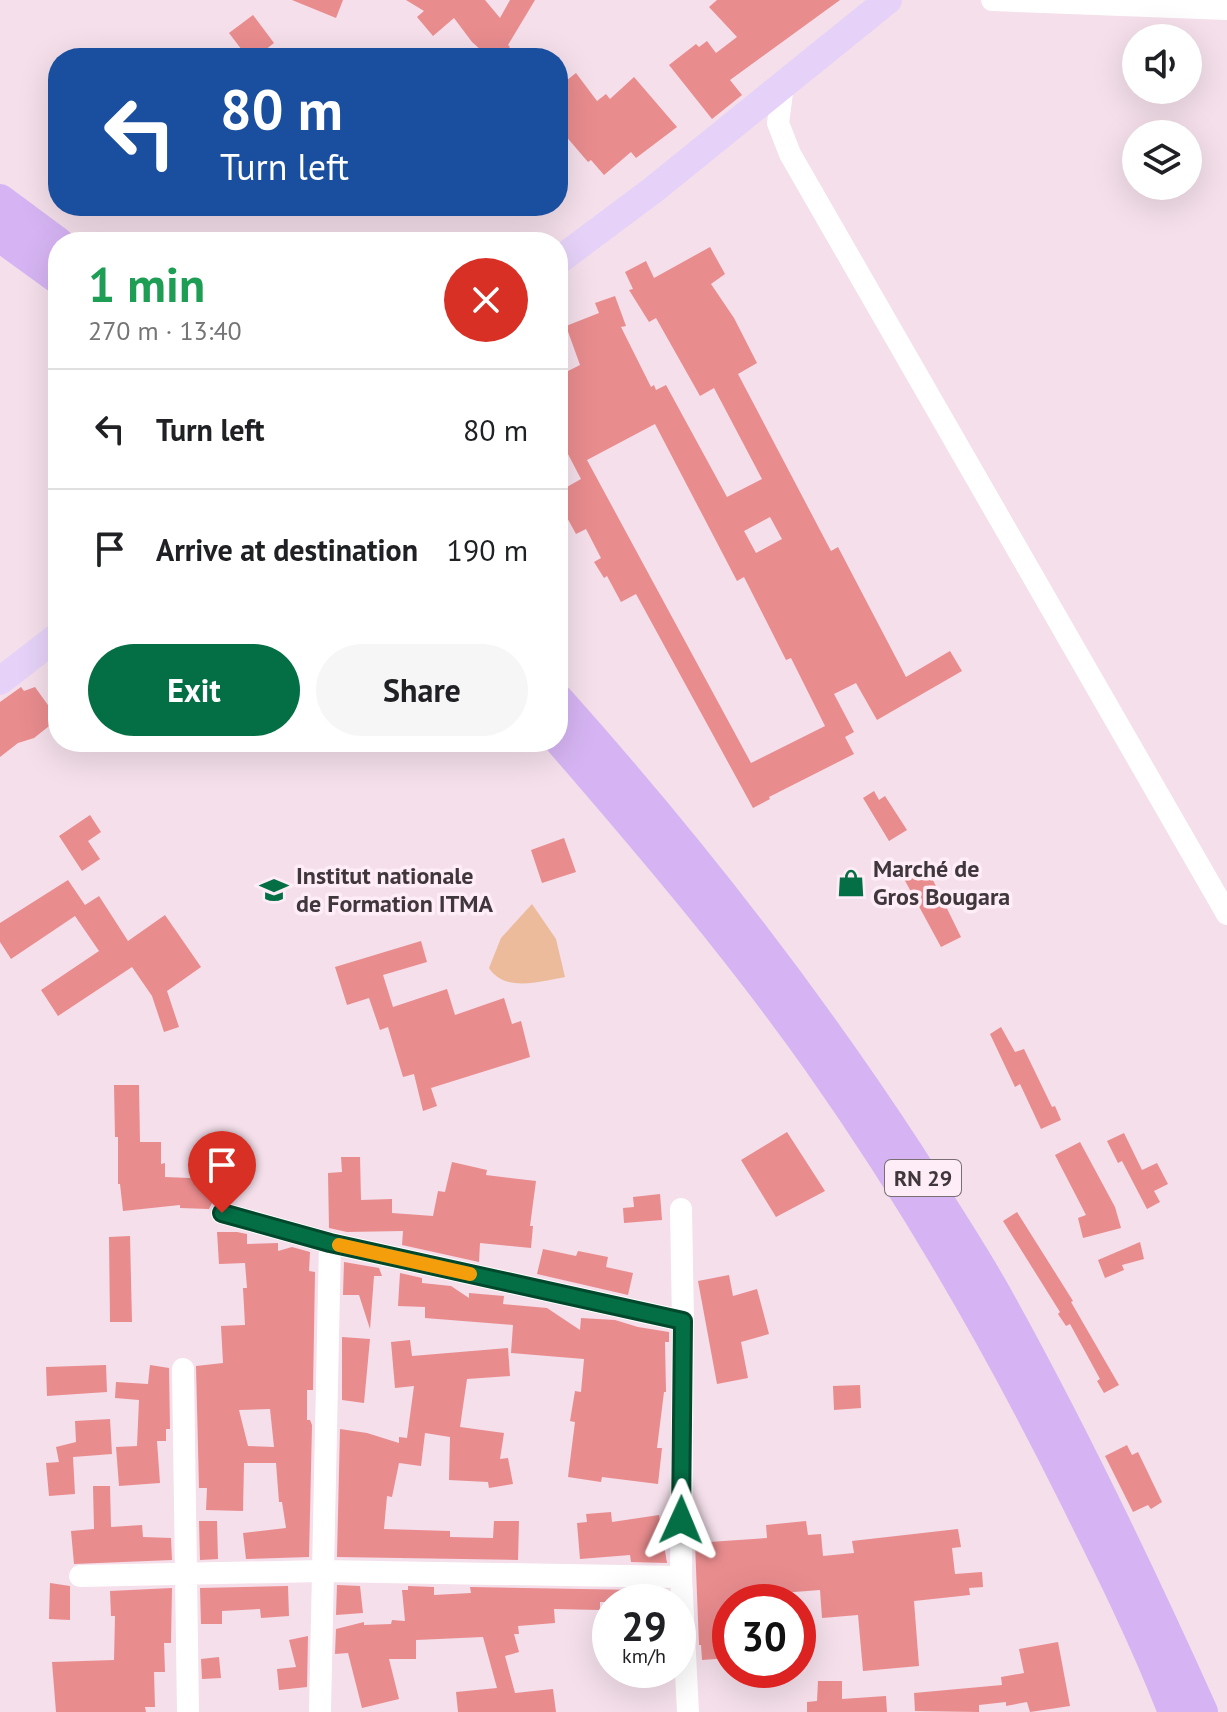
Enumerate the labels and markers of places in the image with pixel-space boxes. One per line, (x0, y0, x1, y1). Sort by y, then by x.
place label: Marché de Gros Bougara (873, 853, 1010, 912)
place label: Institut nationale de Formation ITMA (296, 860, 493, 919)
shop icon: Marché de Gros Bougara (836, 868, 866, 898)
school or university icon: Institut nationale de Formation ITMA (259, 875, 289, 905)
pin (188, 1131, 256, 1213)

